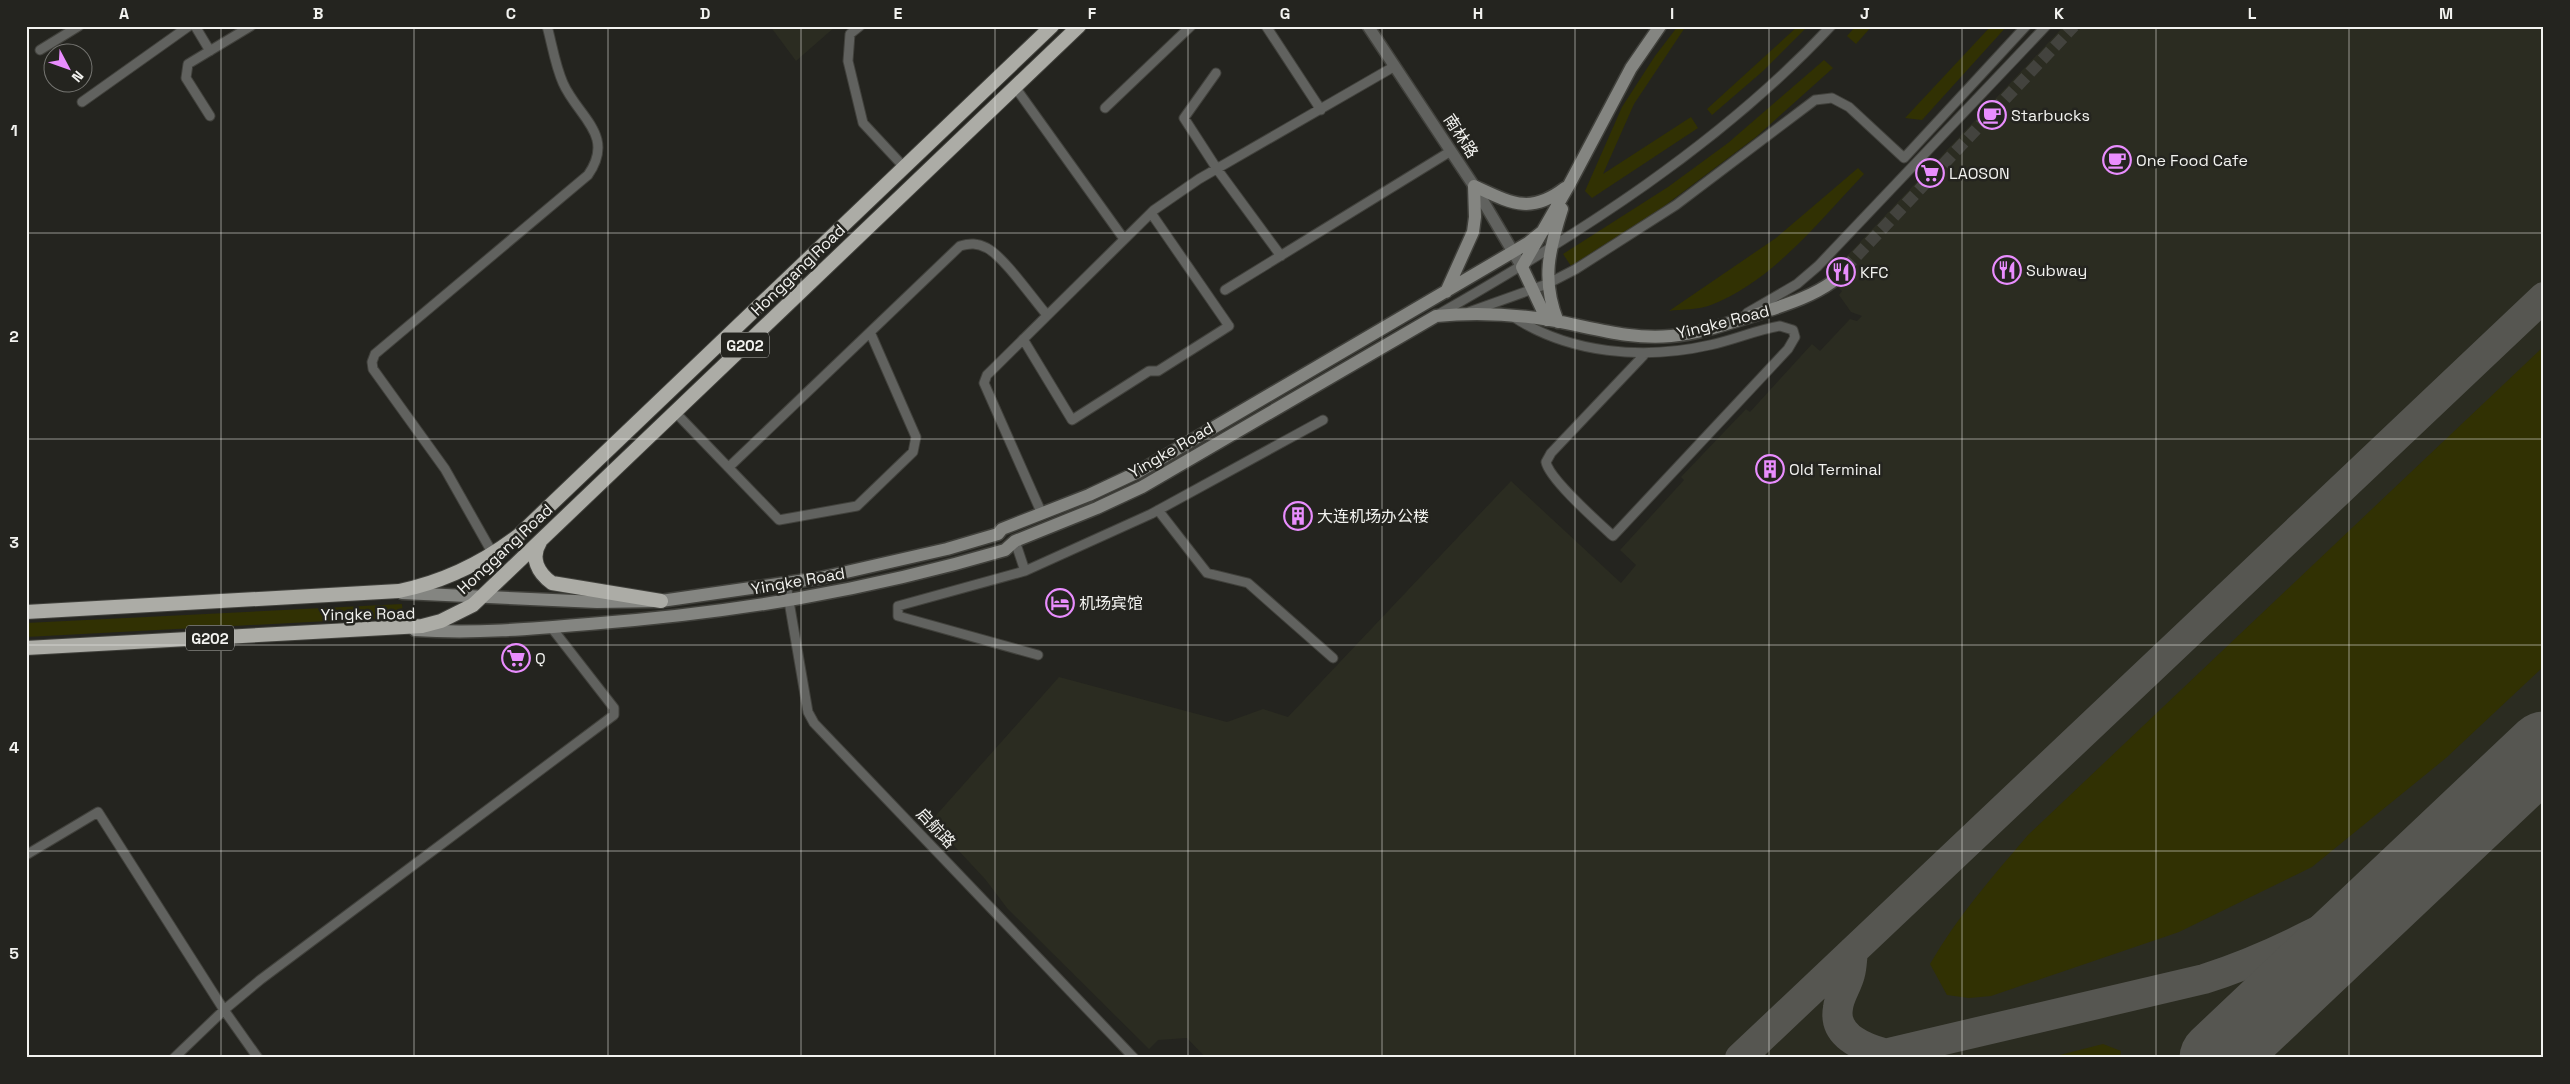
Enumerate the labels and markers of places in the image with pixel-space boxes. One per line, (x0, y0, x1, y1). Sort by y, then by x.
cafe icon: Starbucks (1977, 100, 2007, 130)
place label: Starbucks (2011, 105, 2090, 126)
cafe icon: One Food Cafe (2102, 145, 2132, 175)
place label: One Food Cafe (2136, 150, 2248, 171)
supermarket icon: LAOSON (1915, 158, 1945, 188)
place label: LAOSON (1949, 163, 2010, 184)
restaurant icon: Subway (1992, 255, 2022, 285)
restaurant icon: KFC (1826, 257, 1856, 287)
place label: Subway (2026, 260, 2087, 281)
place label: KFC (1860, 262, 1889, 283)
building icon: Old Terminal (1755, 454, 1785, 484)
place label: Old Terminal (1789, 459, 1882, 480)
building icon: 大连机场办公楼 (1283, 501, 1313, 531)
place label: 大连机场办公楼 (1317, 506, 1429, 527)
hotel icon: 机场宾馆 (1045, 588, 1075, 618)
place label: 机场宾馆 (1079, 593, 1143, 614)
supermarket icon: Q (501, 643, 531, 673)
place label: Q (535, 648, 546, 669)

